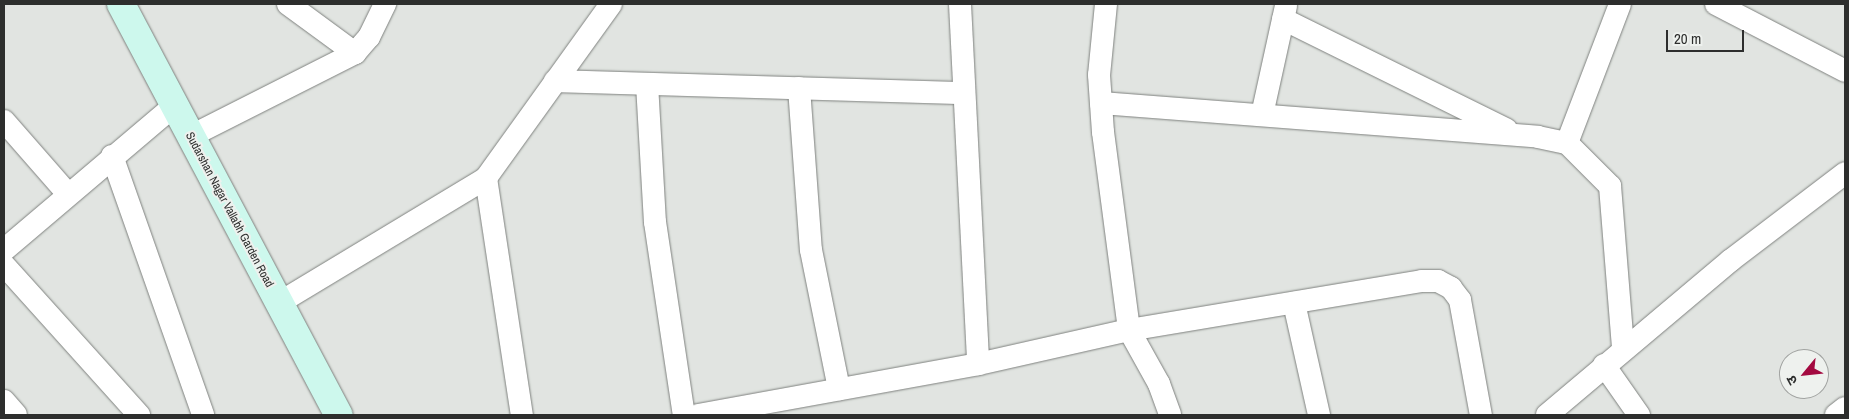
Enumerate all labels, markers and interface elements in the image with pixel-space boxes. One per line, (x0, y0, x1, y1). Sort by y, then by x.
scale bar (1669, 20, 1746, 52)
text: 20 m (1674, 28, 1701, 49)
street label: Sudarshan Nagar Vallabh Garden Road (182, 130, 276, 290)
north arrow (1779, 349, 1829, 399)
text: उ (1782, 373, 1802, 388)

